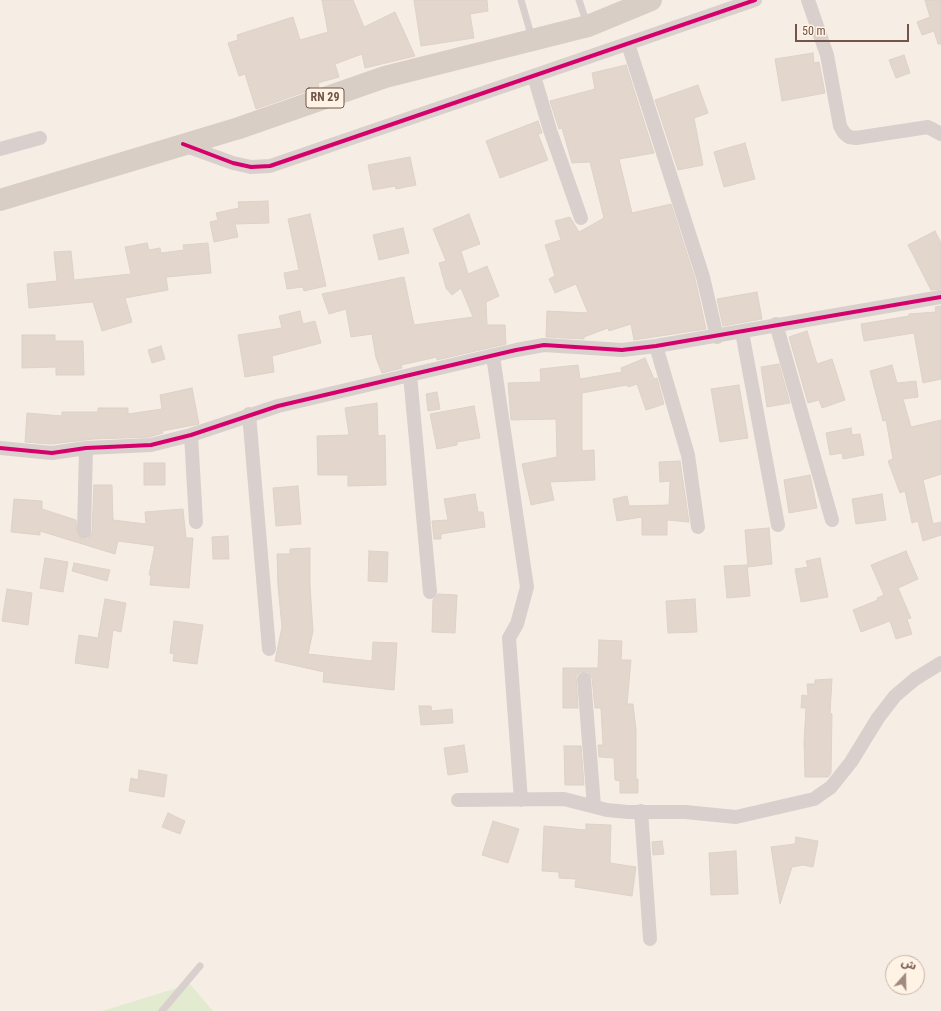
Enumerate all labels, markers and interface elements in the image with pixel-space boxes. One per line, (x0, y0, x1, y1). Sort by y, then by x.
scale bar (797, 16, 911, 42)
text: 50 m (802, 24, 826, 38)
road number: RN 29 (306, 88, 344, 108)
north arrow (885, 955, 925, 995)
text: ش (900, 956, 918, 973)

